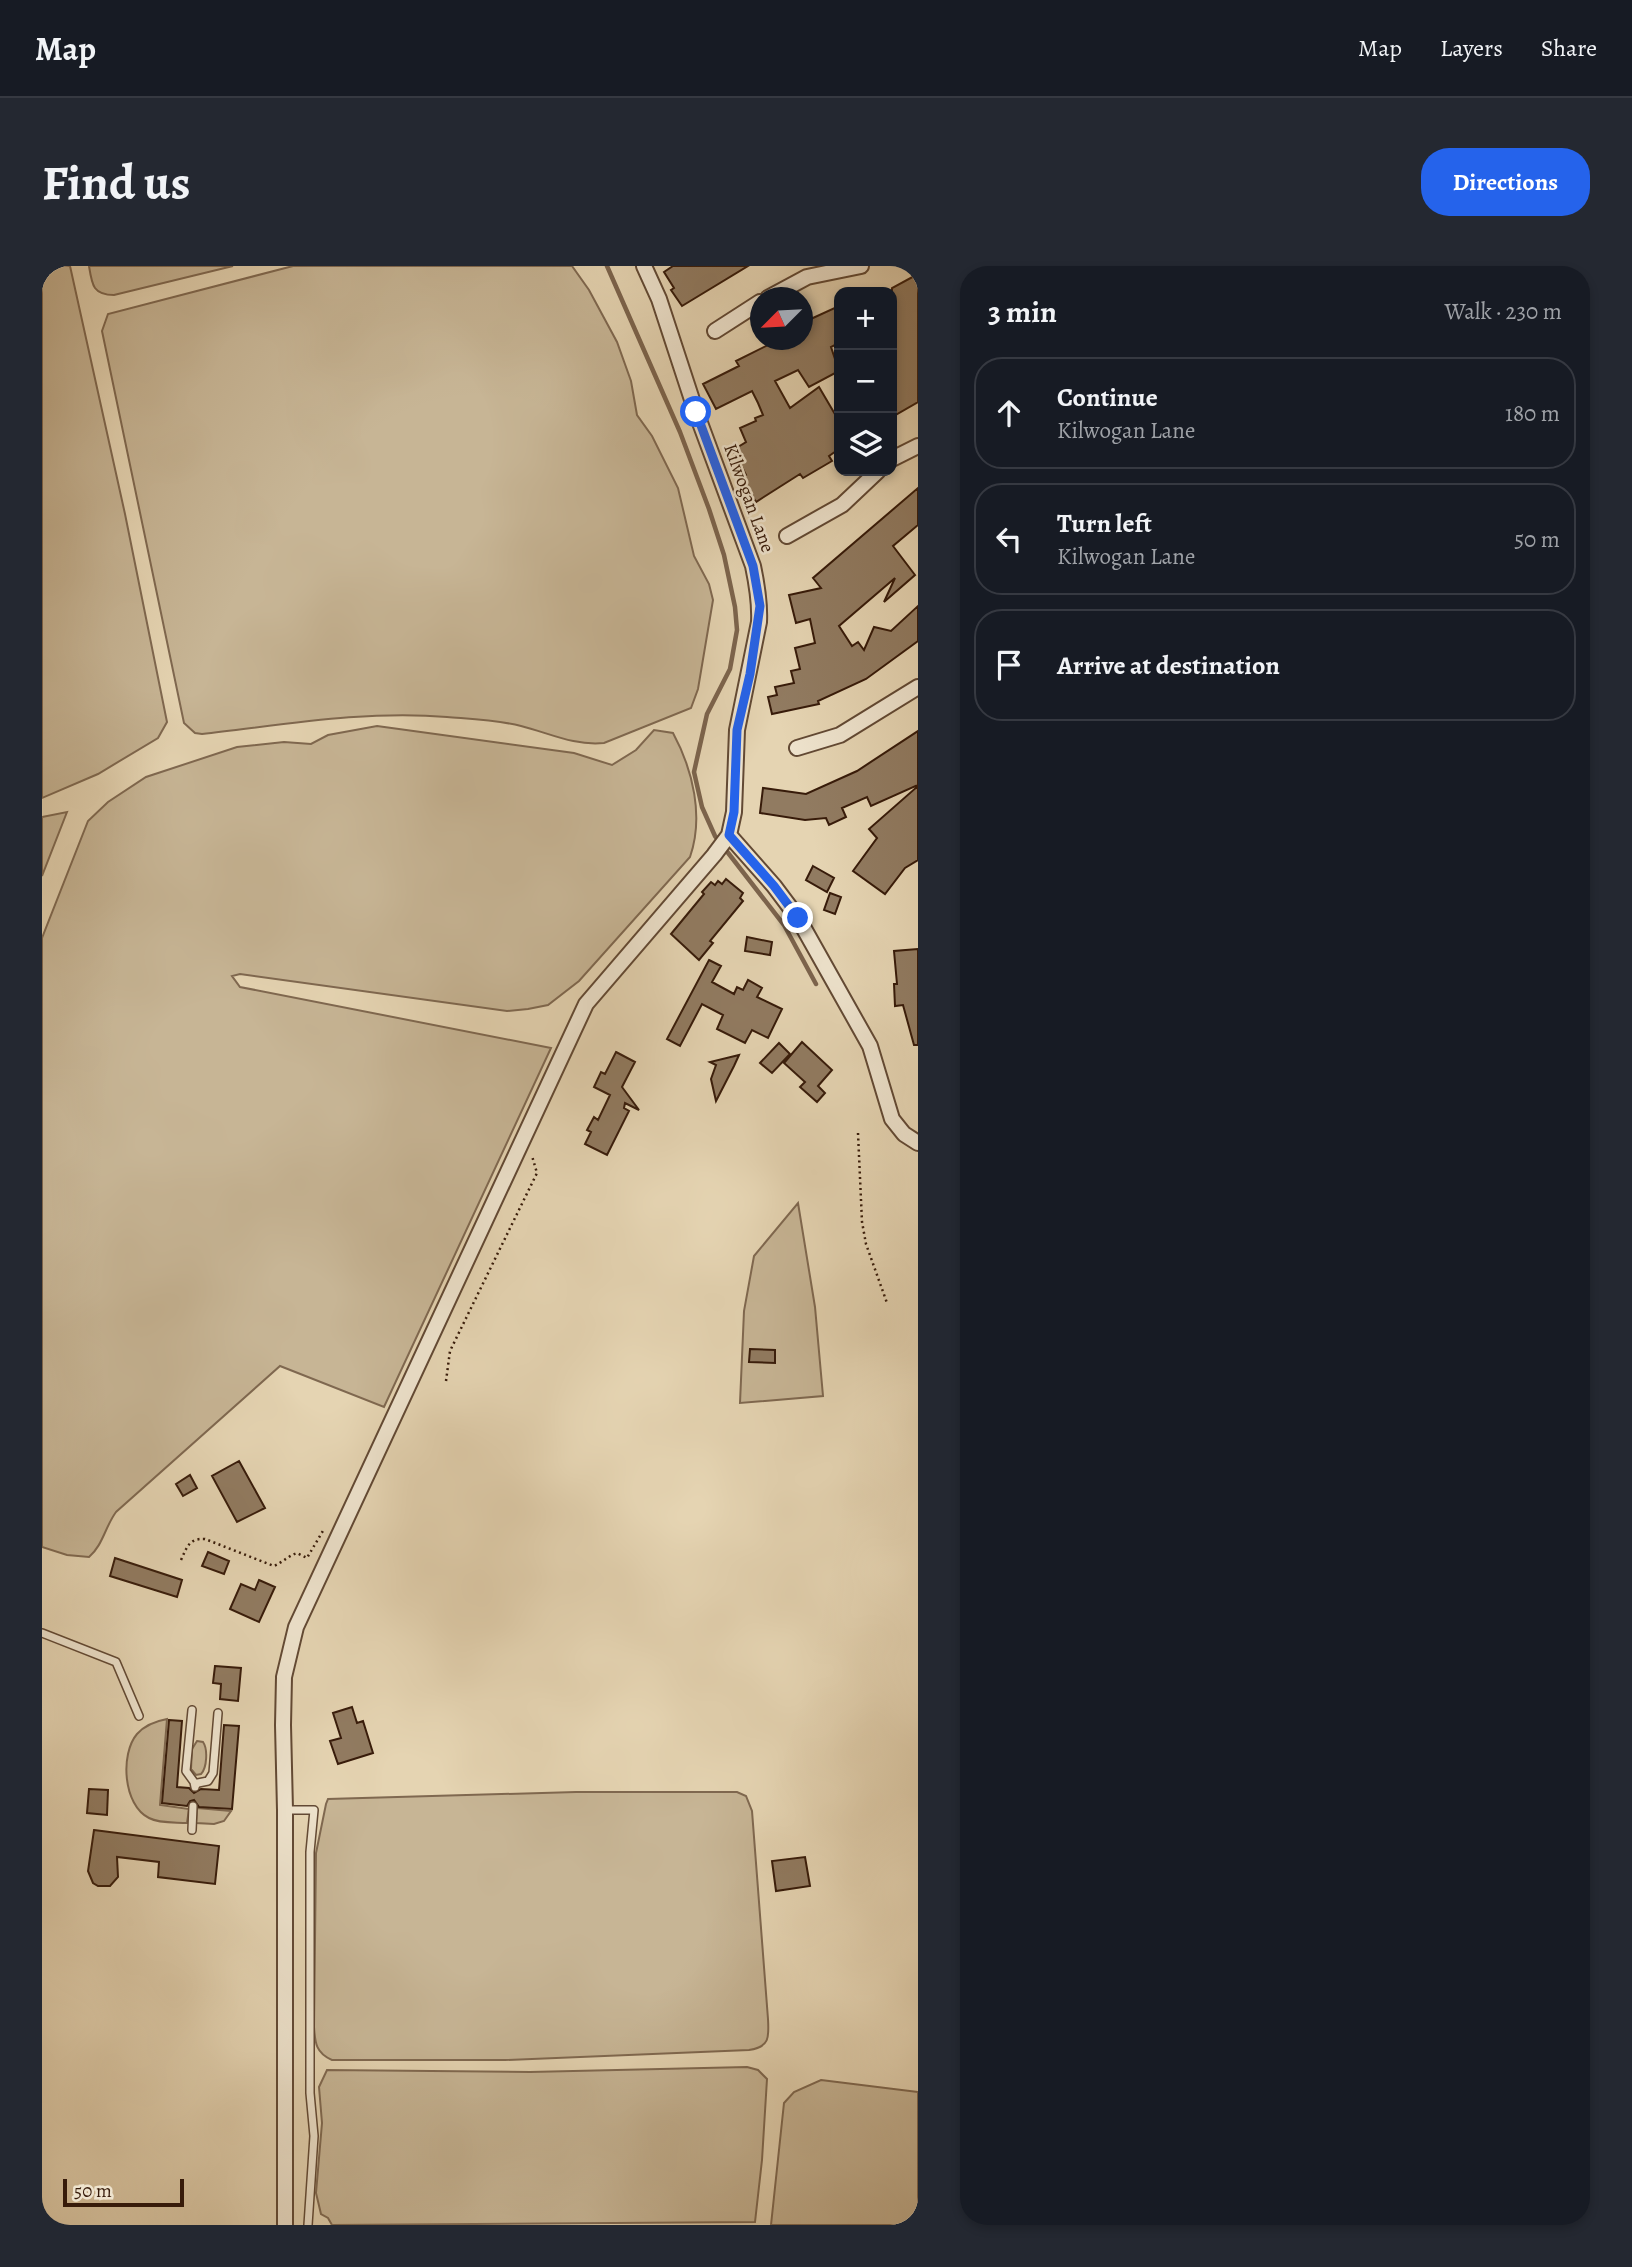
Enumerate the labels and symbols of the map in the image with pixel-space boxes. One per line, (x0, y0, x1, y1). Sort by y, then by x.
north arrow (750, 287, 813, 350)
route start (680, 396, 711, 427)
street label: Kilwogan Lane (717, 440, 781, 556)
route end (782, 902, 813, 933)
scale bar (63, 2176, 184, 2208)

